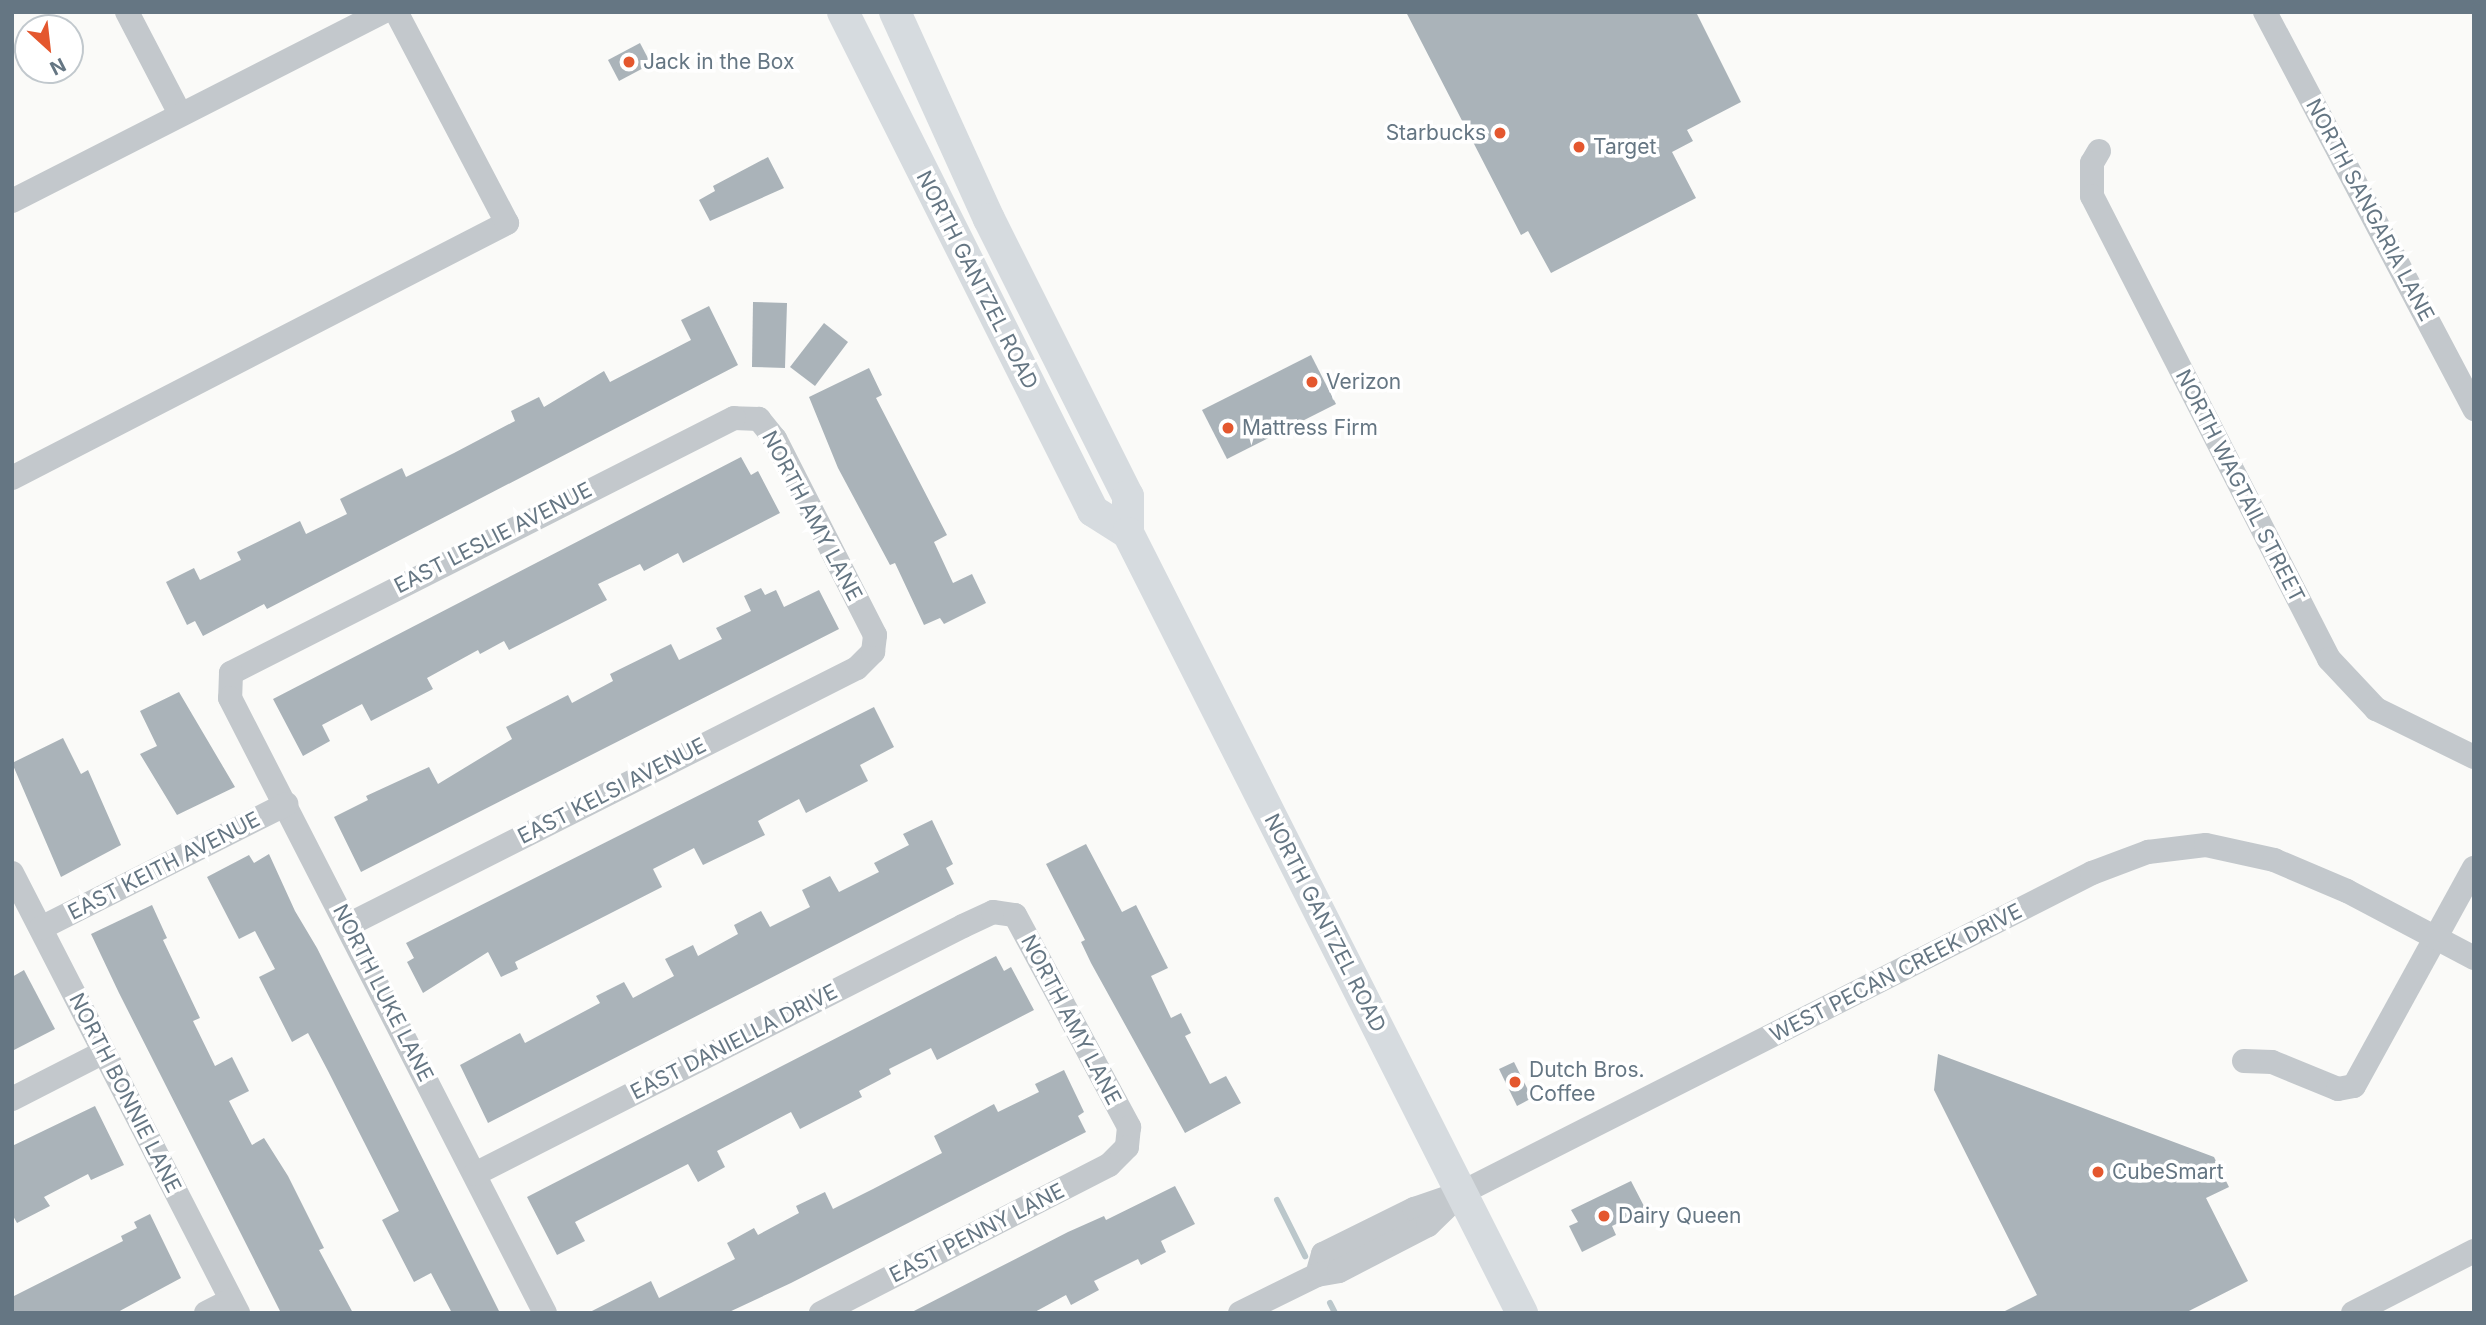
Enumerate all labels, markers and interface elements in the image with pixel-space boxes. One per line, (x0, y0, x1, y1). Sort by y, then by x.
north arrow (14, 14, 84, 84)
place label: Jack in the Box (643, 49, 794, 75)
text: N (46, 53, 70, 80)
marker: Jack in the Box (621, 54, 637, 70)
street label: NORTH SANGARIA LANE (2301, 94, 2439, 326)
place label: Starbucks (1386, 120, 1486, 146)
marker: Starbucks (1492, 125, 1508, 141)
place label: Target (1593, 134, 1656, 160)
marker: Target (1571, 139, 1587, 155)
street label: NORTH GANTZEL ROAD (911, 167, 1043, 393)
street label: NORTH WAGTAIL STREET (2170, 365, 2310, 607)
place label: Verizon (1326, 369, 1401, 395)
marker: Verizon (1304, 374, 1320, 390)
place label: Mattress Firm (1242, 415, 1378, 441)
marker: Mattress Firm (1220, 420, 1236, 436)
street label: NORTH AMY LANE (757, 427, 867, 605)
street label: EAST LESLIE AVENUE (390, 477, 596, 599)
street label: EAST KELSI AVENUE (514, 733, 710, 849)
street label: EAST KEITH AVENUE (64, 807, 264, 925)
street label: NORTH GANTZEL ROAD (1259, 810, 1391, 1036)
street label: WEST PECAN CREEK DRIVE (1766, 898, 2026, 1048)
street label: NORTH LUKE LANE (327, 900, 439, 1086)
street label: NORTH AMY LANE (1016, 931, 1126, 1109)
street label: EAST DANIELLA DRIVE (626, 979, 842, 1105)
street label: NORTH BONNIE LANE (64, 989, 186, 1197)
place label: Dutch Bros. Coffee (1529, 1057, 1645, 1107)
marker: Dutch Bros. Coffee (1507, 1074, 1523, 1090)
place label: CubeSmart (2112, 1159, 2224, 1185)
marker: CubeSmart (2090, 1164, 2106, 1180)
street label: EAST PENNY LANE (885, 1178, 1069, 1288)
place label: Dairy Queen (1618, 1203, 1741, 1229)
marker: Dairy Queen (1596, 1208, 1612, 1224)

